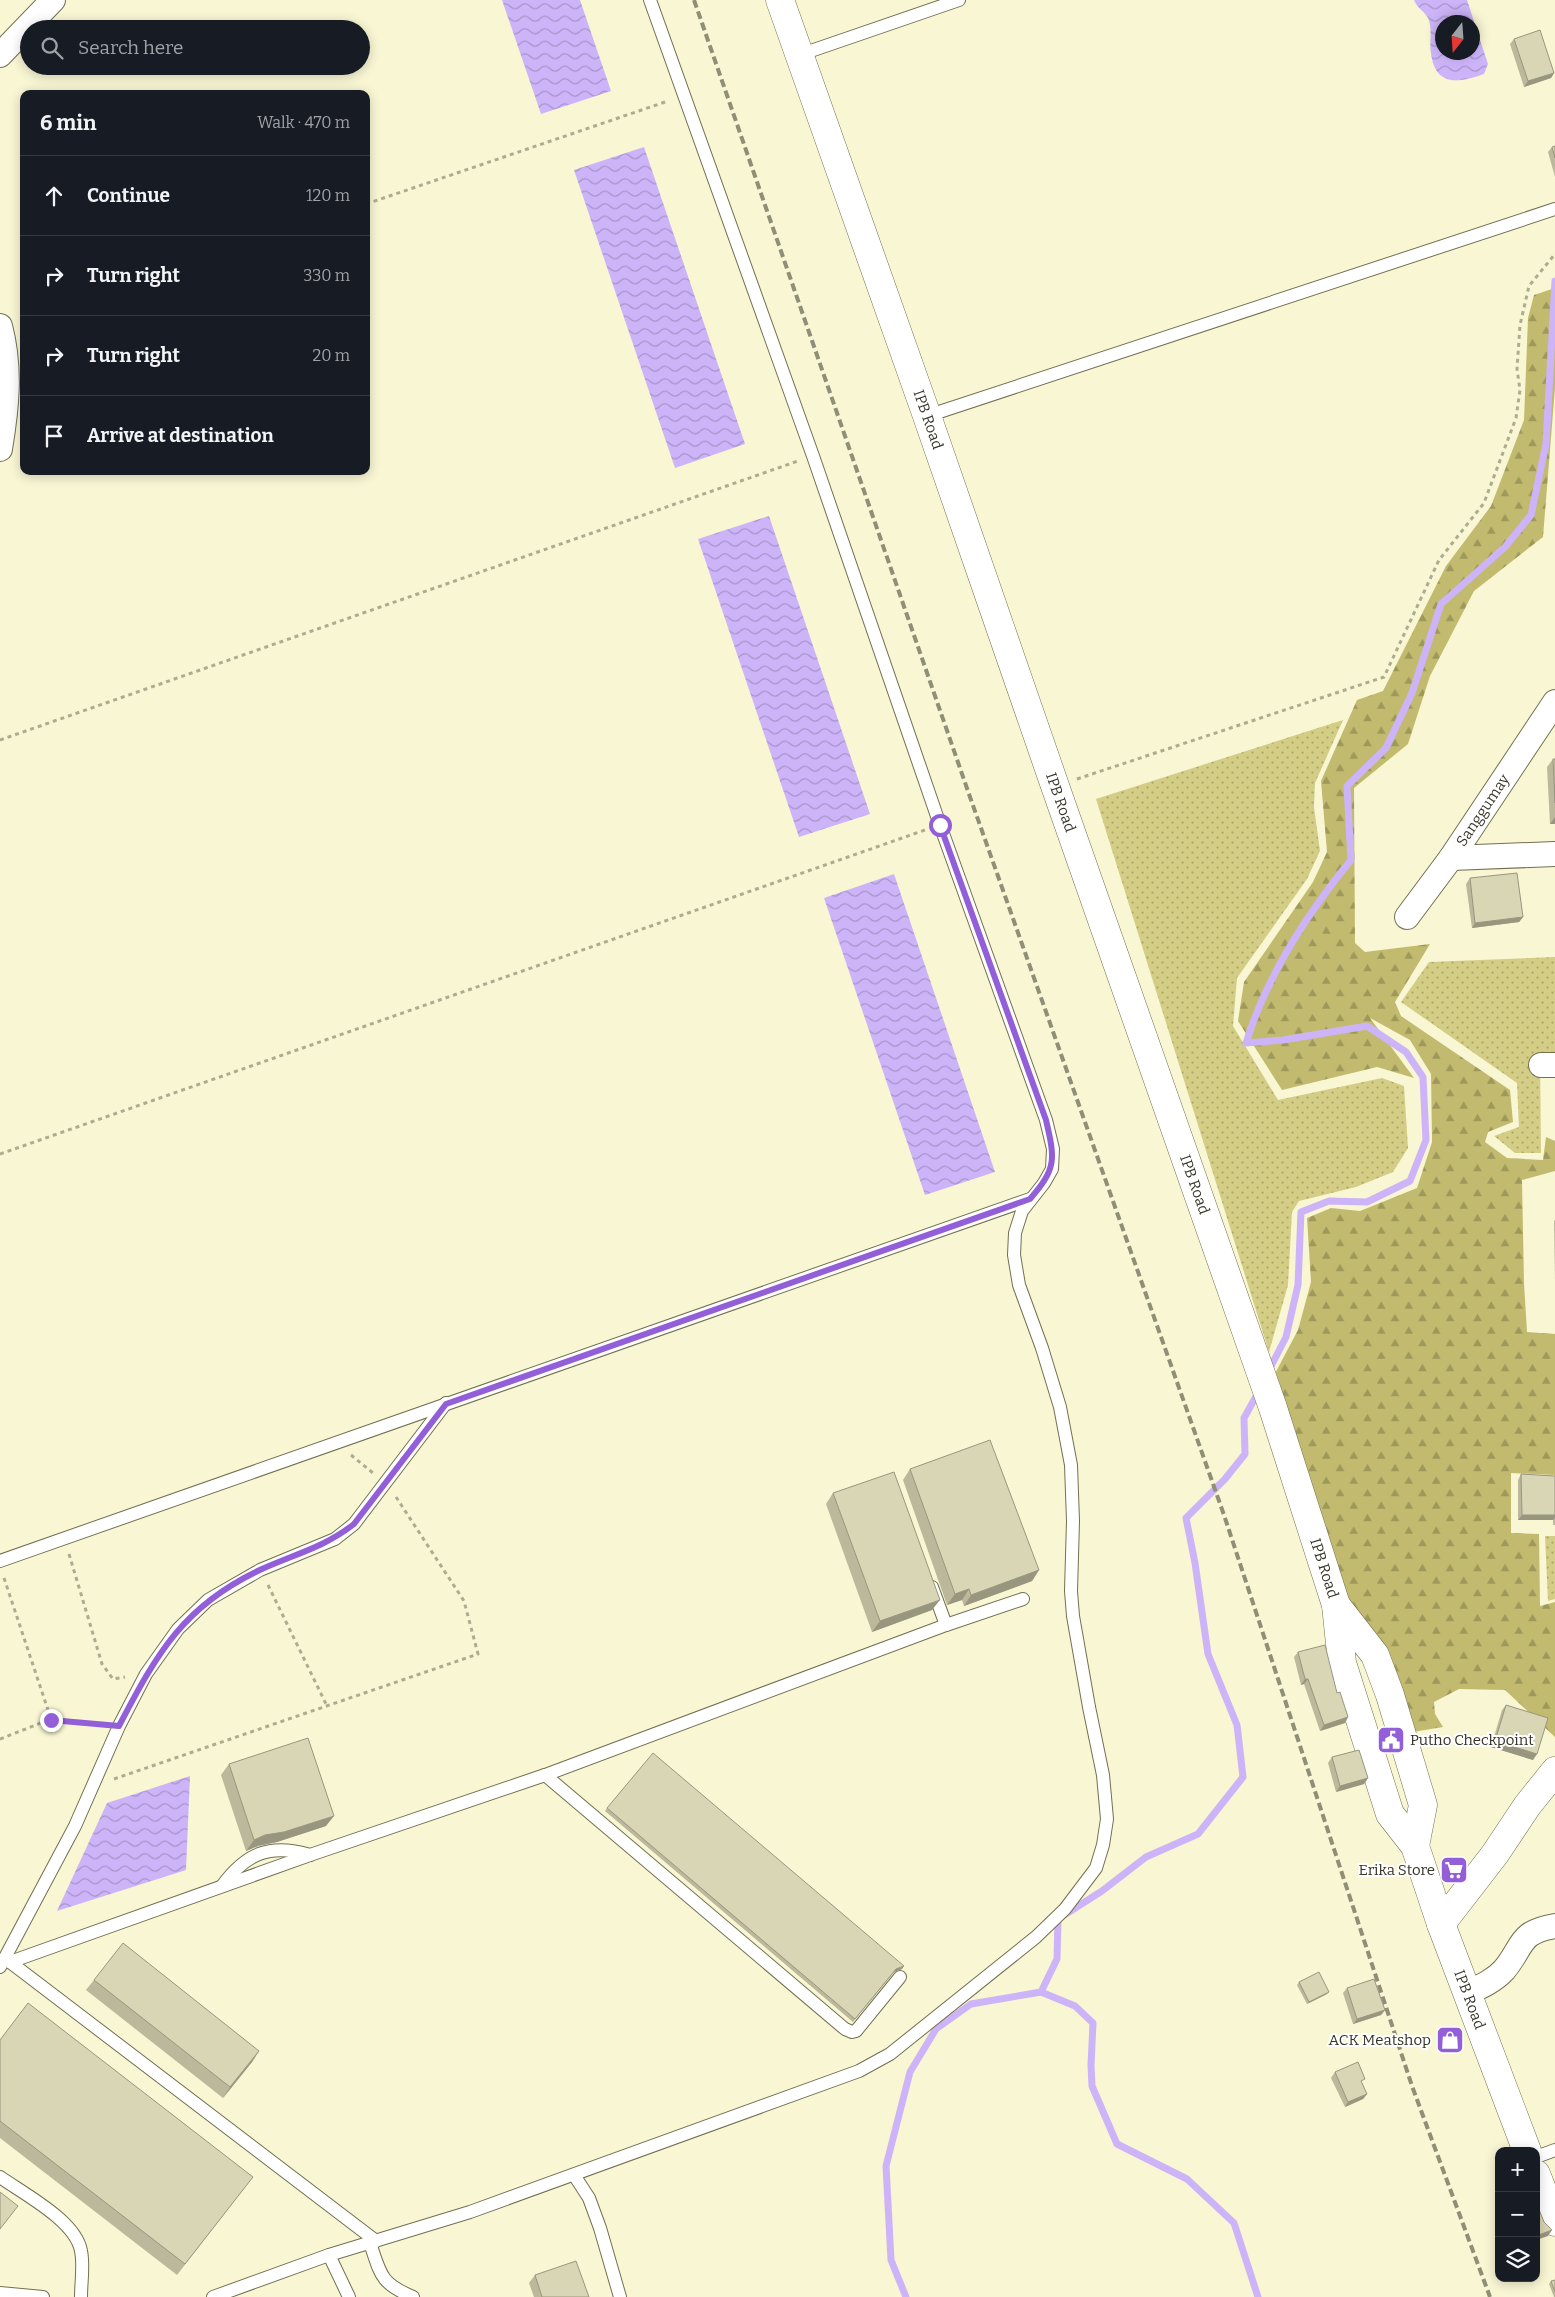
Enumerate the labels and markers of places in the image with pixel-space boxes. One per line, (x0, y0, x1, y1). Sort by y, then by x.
public building icon: Putho Checkpoint (1376, 1725, 1406, 1755)
place label: Putho Checkpoint (1410, 1731, 1534, 1749)
supermarket icon: Erika Store (1439, 1855, 1469, 1885)
place label: Erika Store (1359, 1861, 1435, 1879)
shop icon: ACK Meatshop (1435, 2025, 1465, 2055)
place label: ACK Meatshop (1329, 2031, 1431, 2049)

